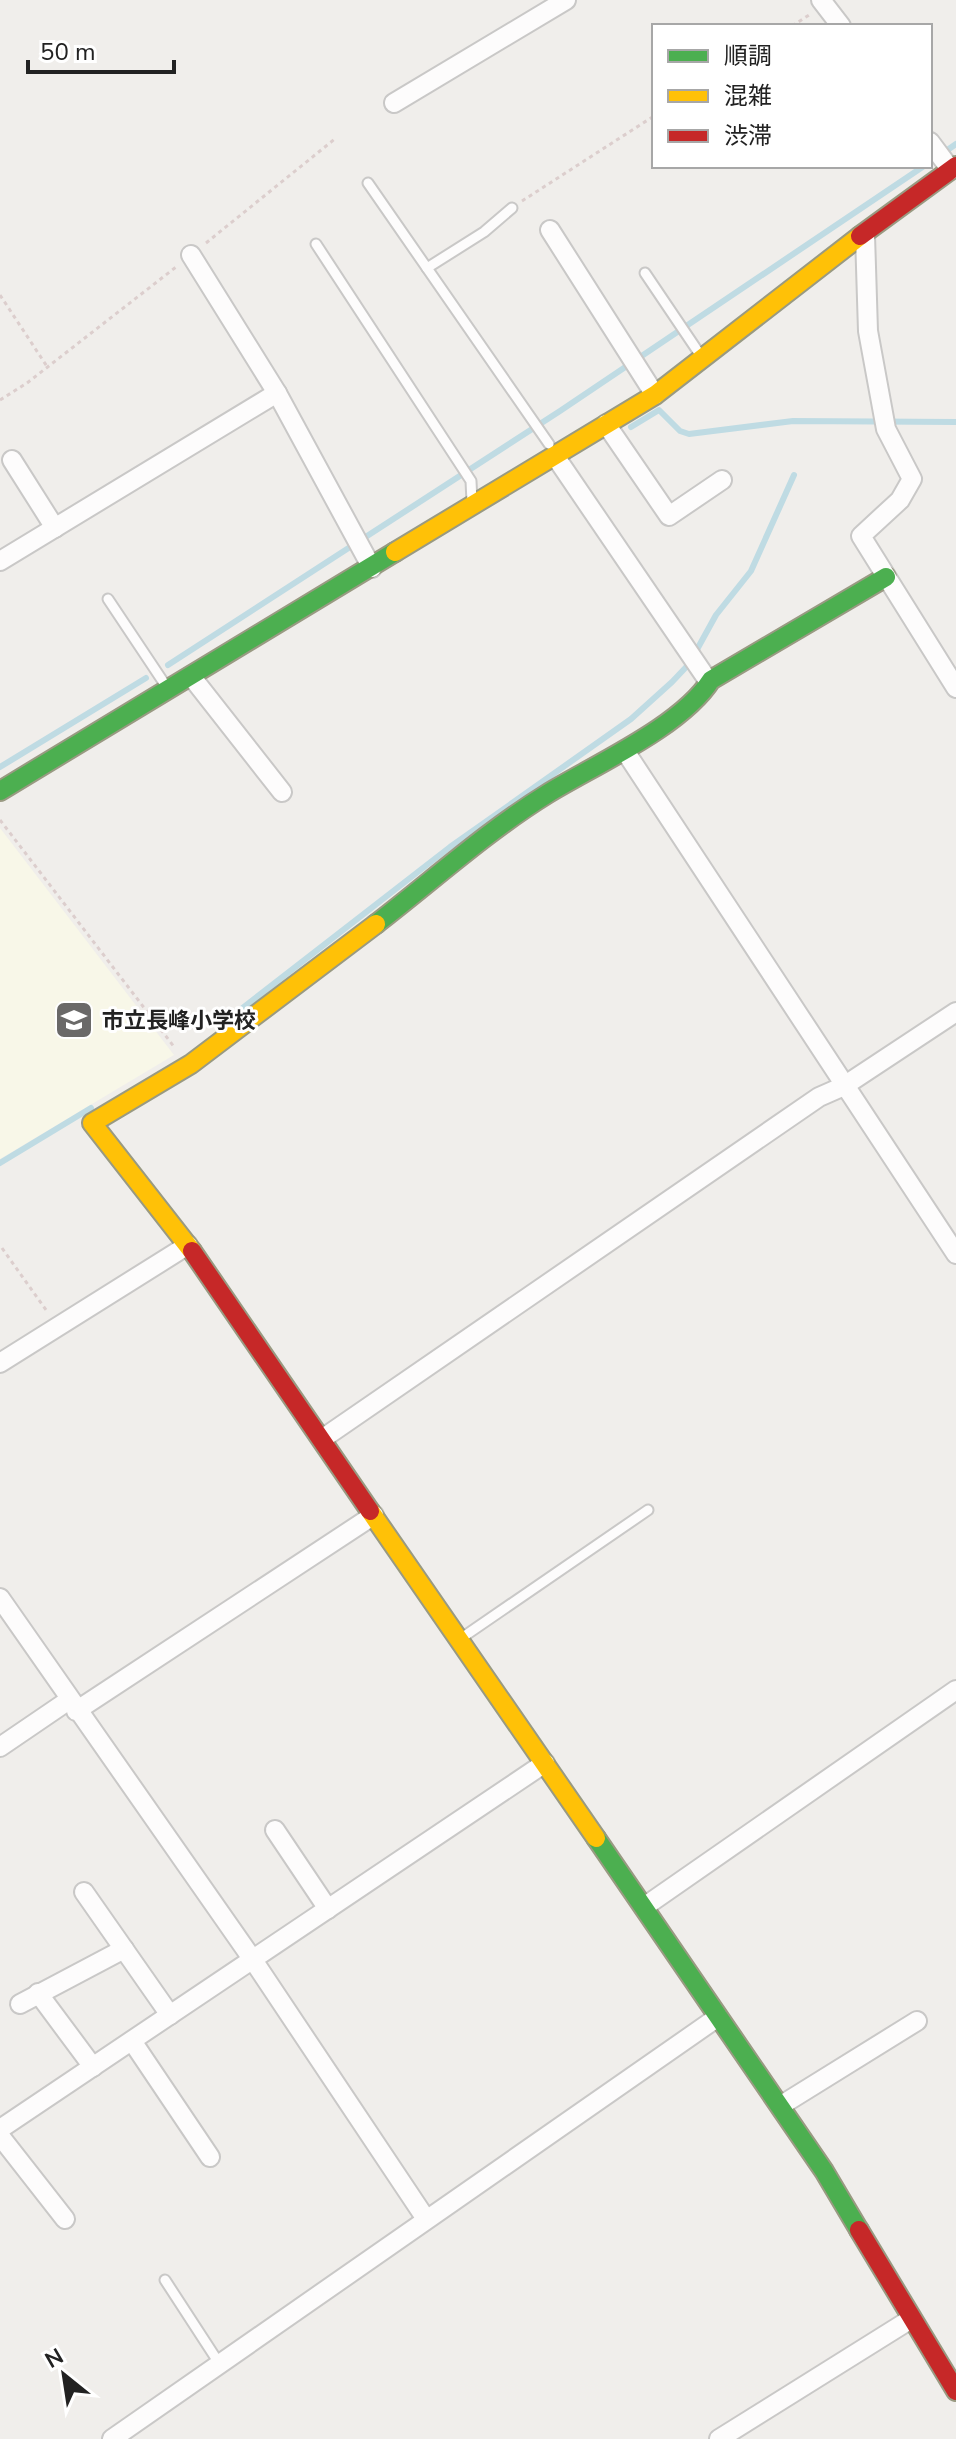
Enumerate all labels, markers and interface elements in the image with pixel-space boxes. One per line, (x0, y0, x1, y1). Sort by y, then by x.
scale bar (28, 24, 174, 74)
legend (652, 24, 932, 168)
text: 50 m (40, 36, 96, 68)
text: 順調 (724, 40, 772, 72)
text: 混雑 (724, 80, 772, 112)
text: 渋滞 (724, 120, 772, 152)
school or university icon: 市立長峰小学校 (53, 999, 95, 1041)
place label: 市立長峰小学校 (102, 1006, 256, 1036)
north arrow (24, 2335, 104, 2415)
text: N (40, 2341, 69, 2376)

